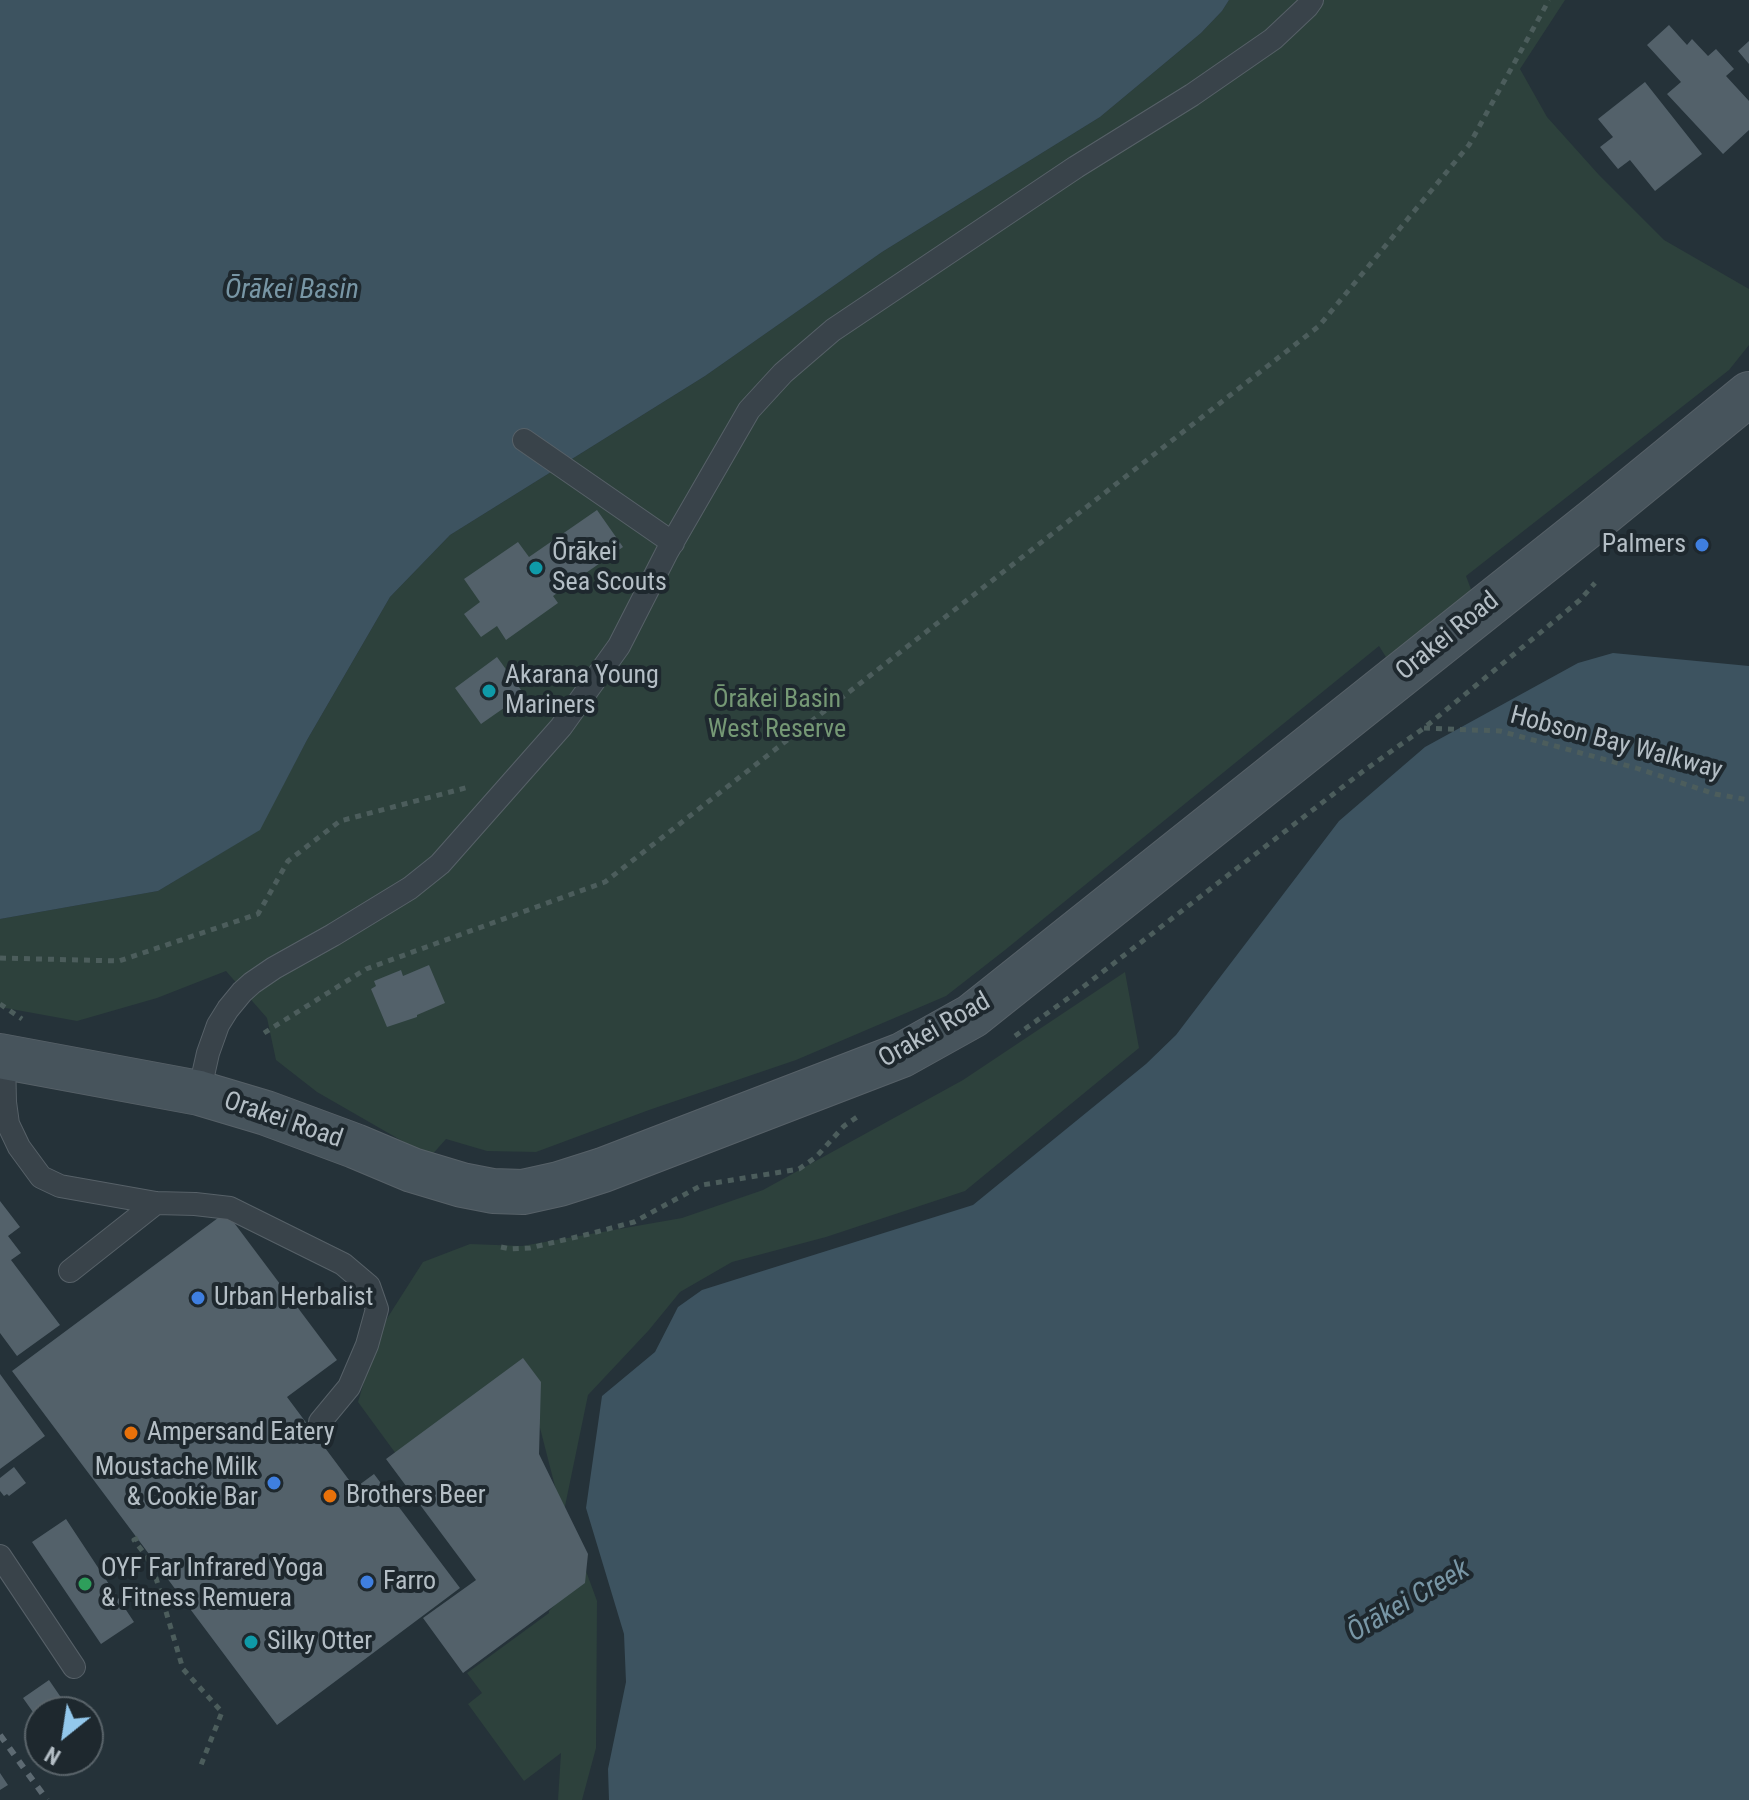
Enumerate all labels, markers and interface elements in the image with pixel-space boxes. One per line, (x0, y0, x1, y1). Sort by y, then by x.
water label: Ōrākei Basin (225, 274, 359, 308)
place label: Palmers (1602, 529, 1686, 561)
marker: Palmers (1693, 536, 1711, 554)
place label: Ōrākei Sea Scouts (552, 537, 667, 598)
marker: Ōrākei Sea Scouts (527, 559, 545, 577)
street label: Orakei Road (1390, 586, 1506, 688)
place label: Akarana Young Mariners (505, 660, 659, 722)
marker: Akarana Young Mariners (480, 682, 498, 700)
park label: Ōrākei Basin West Reserve (708, 684, 846, 746)
street label: Hobson Bay Walkway (1507, 701, 1725, 787)
street label: Orakei Road (874, 987, 996, 1075)
street label: Orakei Road (220, 1086, 346, 1156)
place label: Urban Herbalist (214, 1282, 373, 1314)
marker: Urban Herbalist (189, 1289, 207, 1307)
place label: Ampersand Eatery (147, 1417, 335, 1449)
marker: Ampersand Eatery (122, 1424, 140, 1442)
place label: Moustache Milk & Cookie Bar (95, 1452, 258, 1514)
marker: Moustache Milk & Cookie Bar (265, 1474, 283, 1492)
place label: Brothers Beer (346, 1480, 486, 1512)
marker: Brothers Beer (321, 1487, 339, 1505)
place label: OYF Far Infrared Yoga & Fitness Remuera (101, 1553, 324, 1614)
water label: Ōrākei Creek (1342, 1554, 1476, 1650)
place label: Farro (383, 1566, 436, 1598)
marker: Farro (358, 1573, 376, 1591)
marker: OYF Far Infrared Yoga & Fitness Remuera (76, 1575, 94, 1593)
place label: Silky Otter (267, 1626, 372, 1658)
marker: Silky Otter (242, 1633, 260, 1651)
north arrow (24, 1696, 104, 1776)
text: N (41, 1741, 65, 1770)

